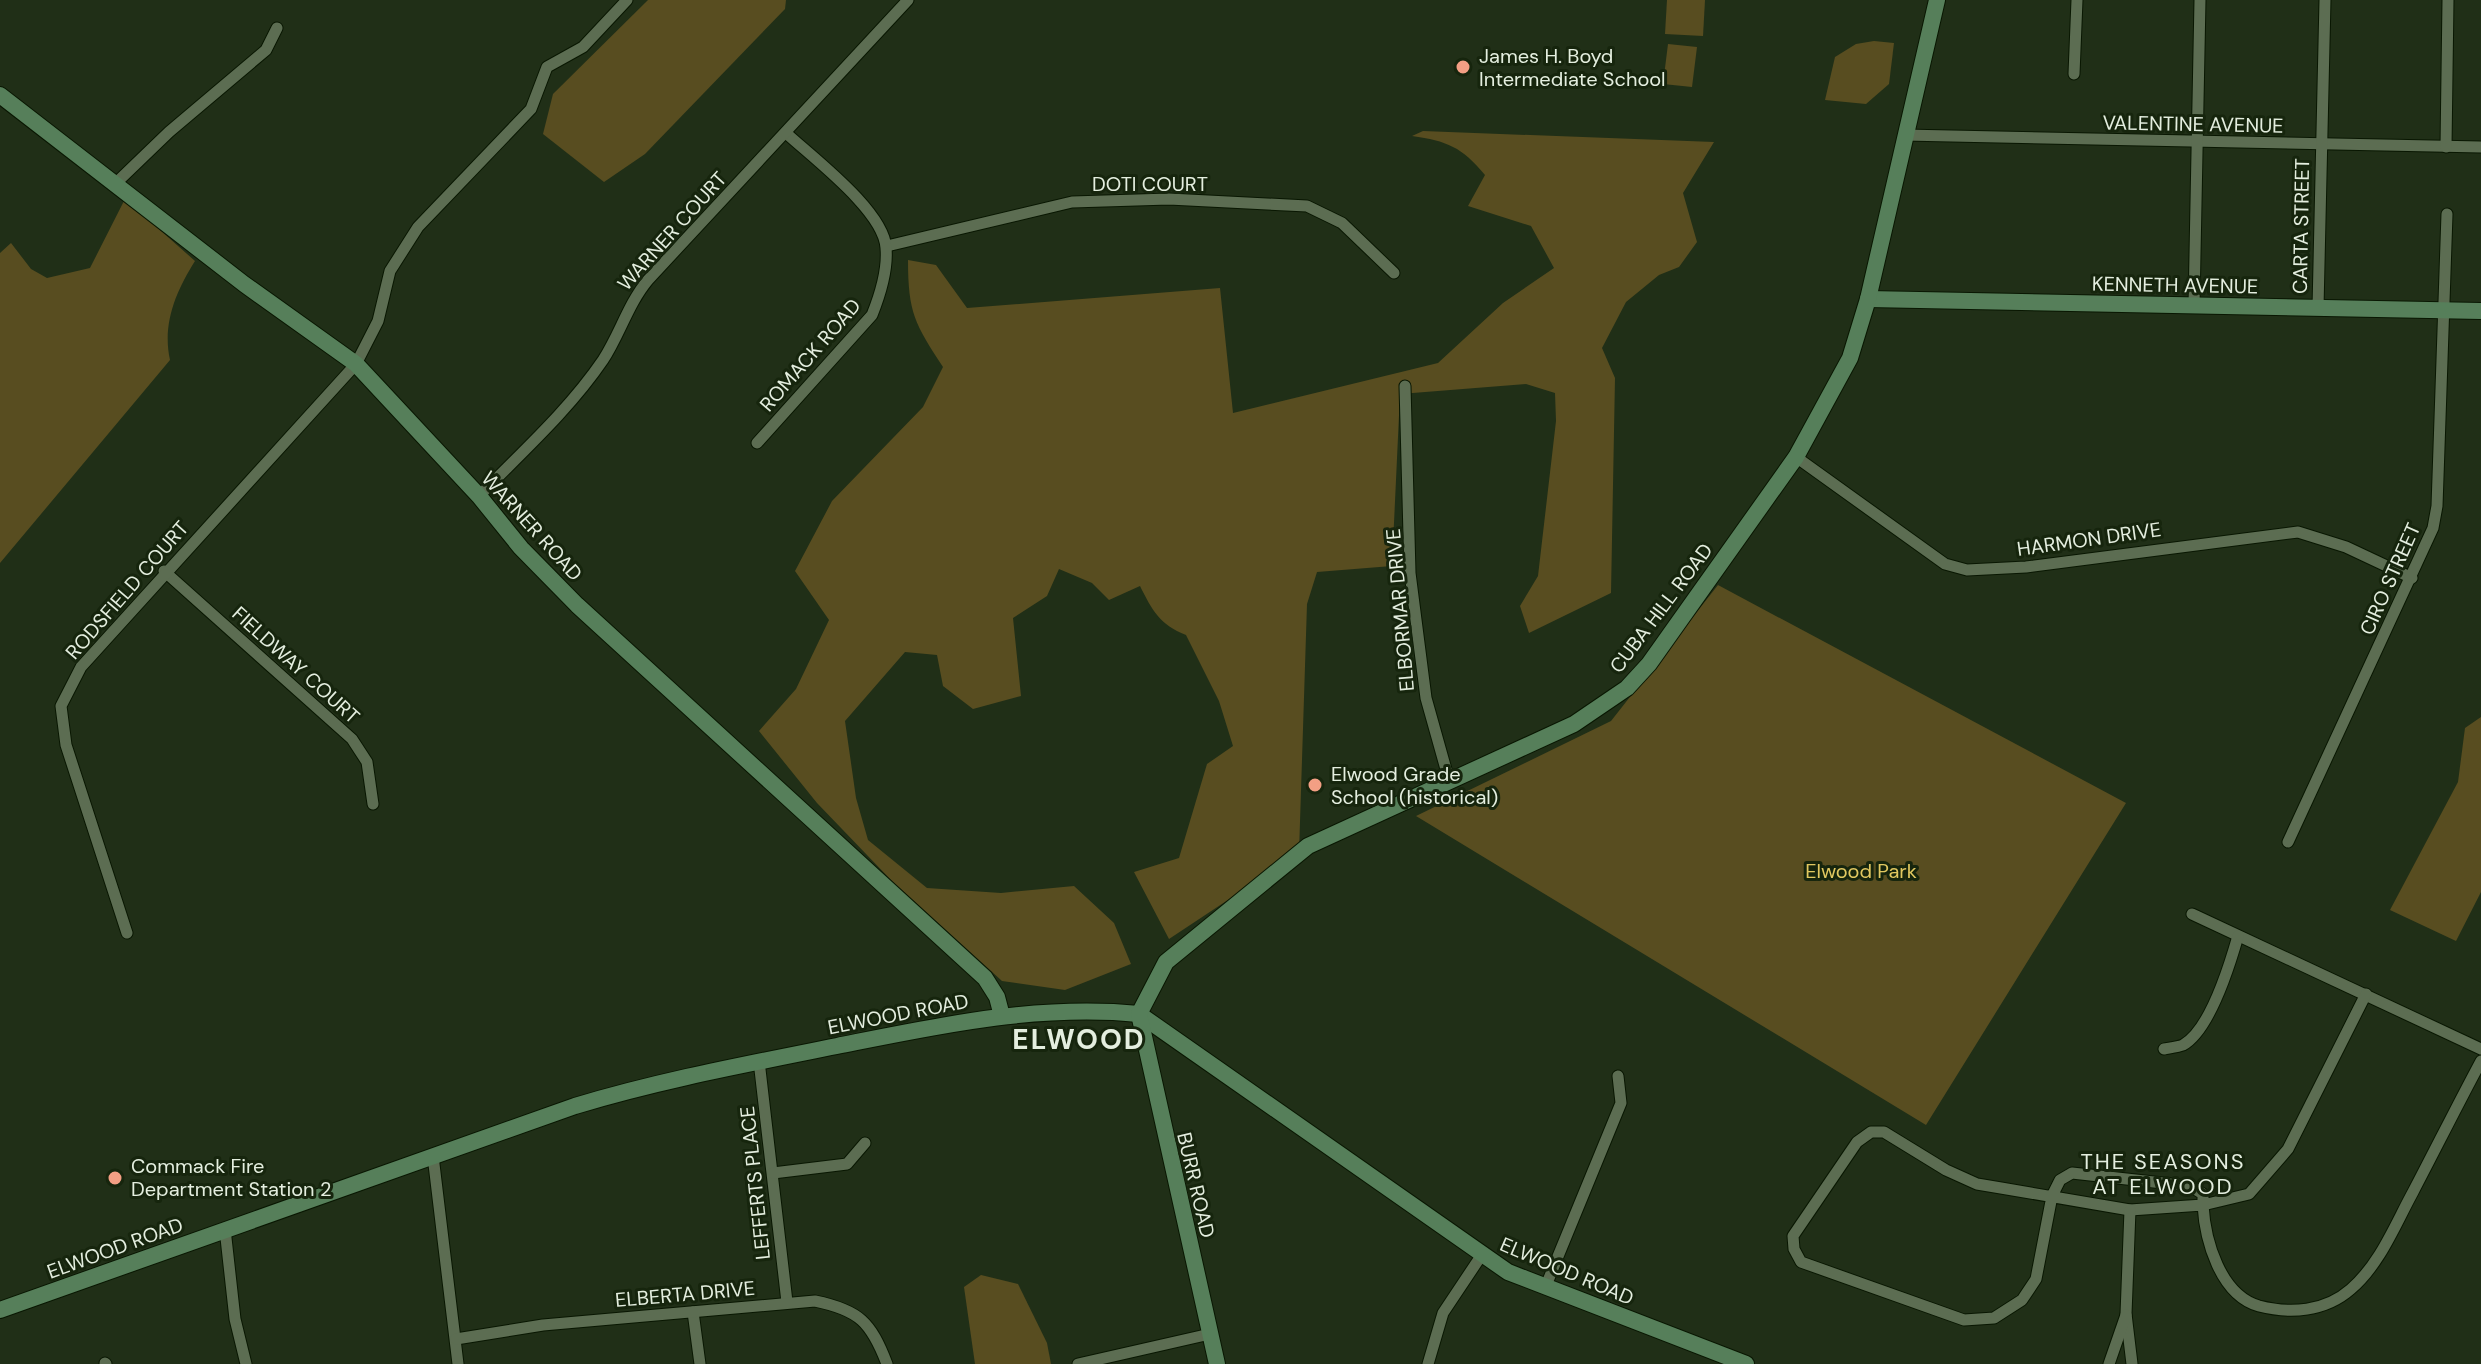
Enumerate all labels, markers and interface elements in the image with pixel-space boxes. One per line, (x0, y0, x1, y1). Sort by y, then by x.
place label: James H. Boyd Intermediate School (1479, 43, 1666, 92)
marker: James H. Boyd Intermediate School (1454, 58, 1472, 76)
street label: VALENTINE AVENUE (2102, 109, 2284, 139)
street label: CARTA STREET (2287, 158, 2315, 294)
street label: WARNER COURT (612, 166, 732, 296)
street label: DOTI COURT (1092, 171, 1208, 197)
street label: KENNETH AVENUE (2092, 271, 2258, 299)
street label: ROMACK ROAD (754, 293, 866, 417)
street label: WARNER ROAD (476, 466, 588, 586)
street label: RODSFIELD COURT (60, 515, 194, 665)
street label: HARMON DRIVE (2015, 516, 2163, 562)
street label: CIRO STREET (2354, 519, 2426, 639)
street label: ELBORMAR DRIVE (1380, 527, 1420, 693)
street label: CUBA HILL ROAD (1604, 538, 1718, 678)
street label: FIELDWAY COURT (227, 601, 365, 729)
place label: Elwood Grade School (historical) (1331, 761, 1498, 810)
marker: Elwood Grade School (historical) (1306, 776, 1324, 794)
park label: Elwood Park (1805, 858, 1917, 884)
street label: ELWOOD ROAD (825, 988, 971, 1040)
district label: ELWOOD (1012, 1021, 1146, 1058)
street label: LEFFERTS PLACE (734, 1105, 776, 1261)
street label: BURR ROAD (1171, 1130, 1221, 1240)
district label: THE SEASONS AT ELWOOD (2080, 1147, 2246, 1201)
place label: Commack Fire Department Station 2 (131, 1153, 331, 1202)
marker: Commack Fire Department Station 2 (106, 1169, 124, 1187)
street label: ELWOOD ROAD (43, 1211, 187, 1285)
street label: ELWOOD ROAD (1496, 1231, 1638, 1311)
street label: ELBERTA DRIVE (614, 1275, 756, 1313)

